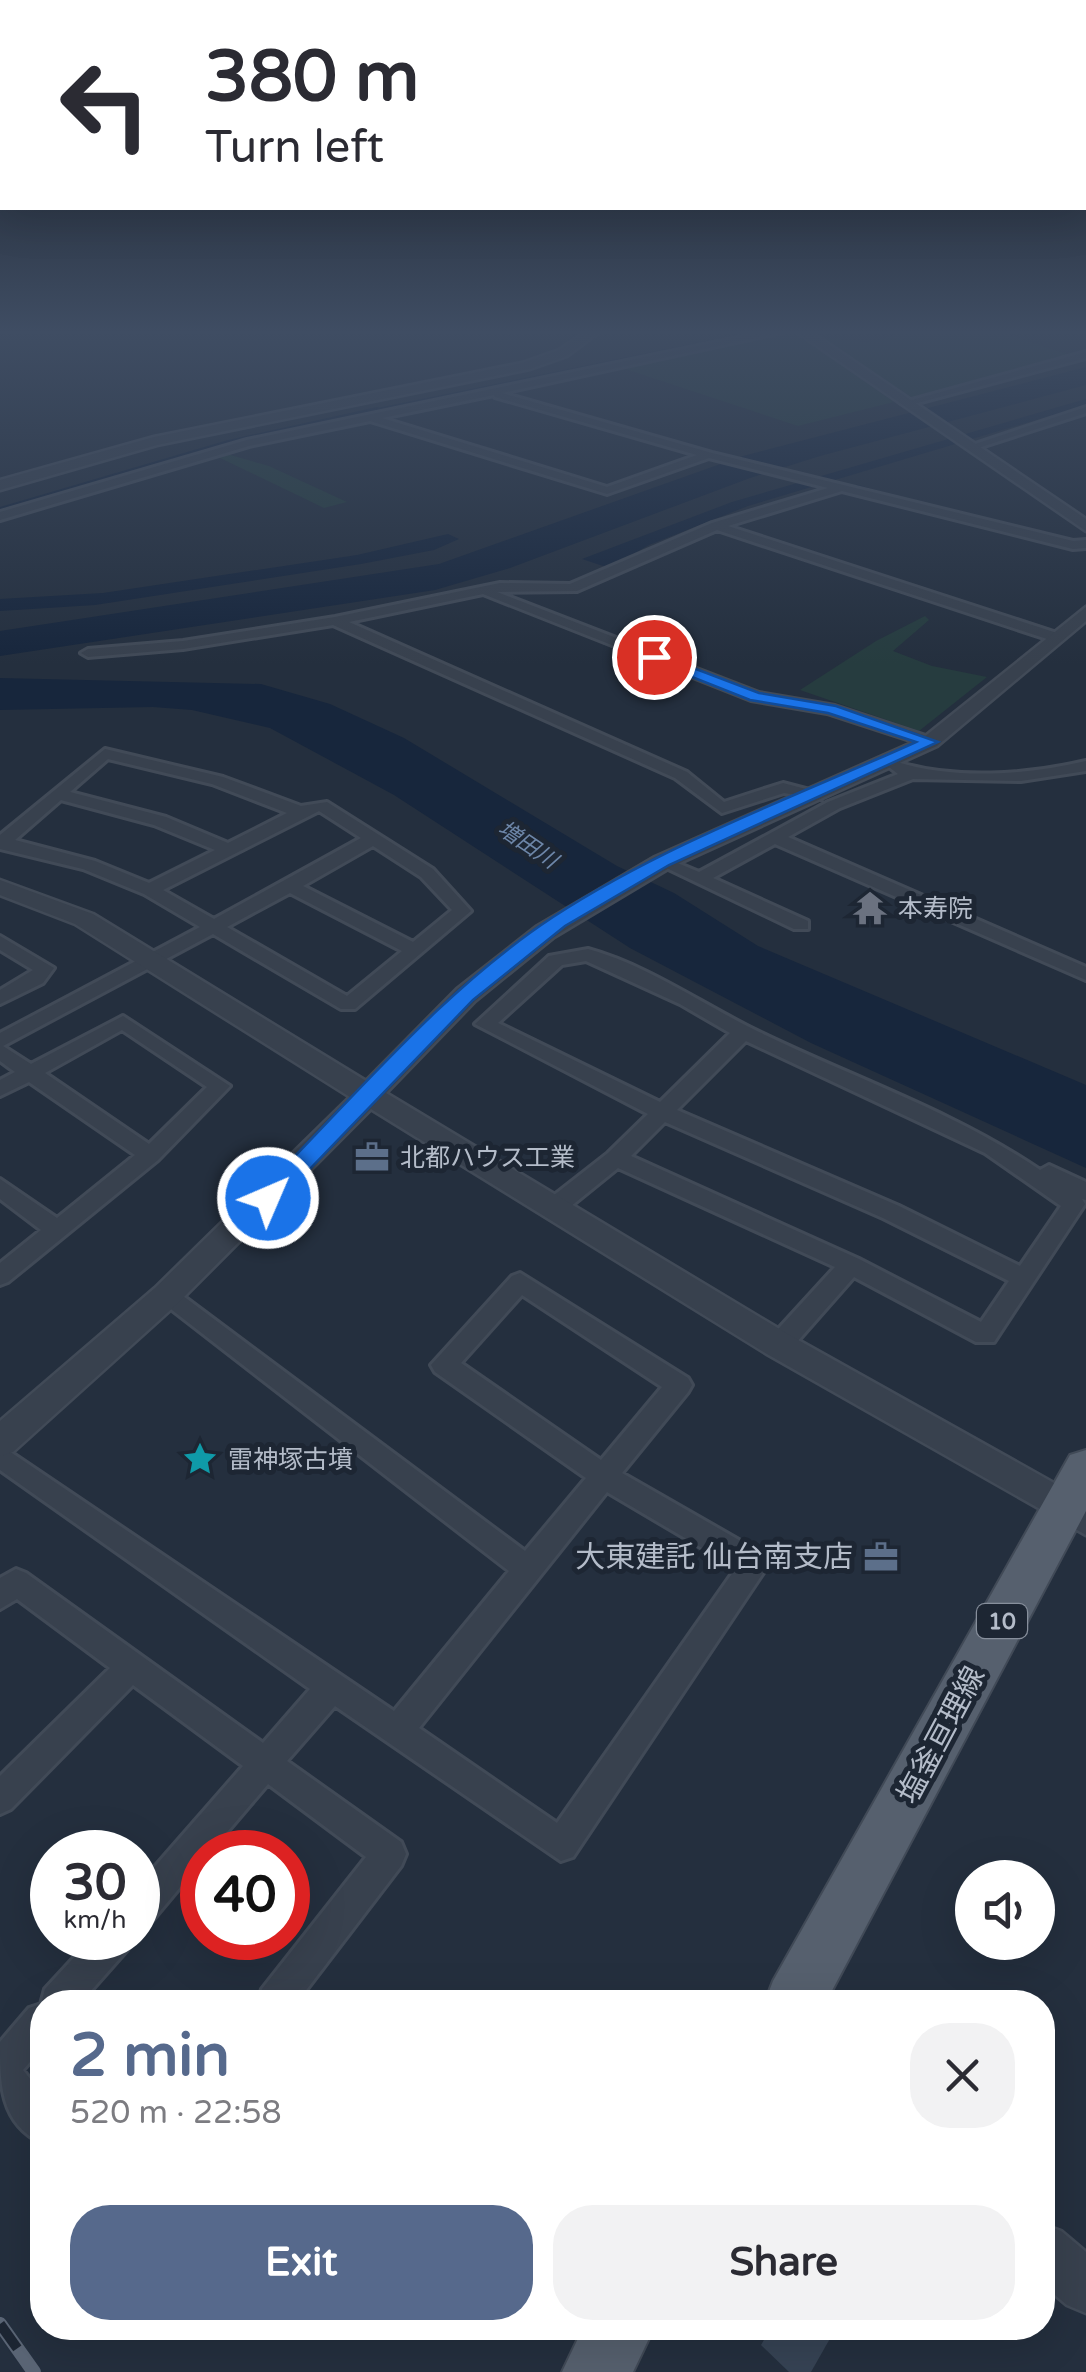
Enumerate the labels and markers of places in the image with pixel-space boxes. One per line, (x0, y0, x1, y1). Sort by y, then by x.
pin (612, 615, 697, 700)
temple icon: 本寿院 (851, 889, 889, 927)
place label: 本寿院 (898, 894, 973, 924)
office icon: 北都ハウス工業 (353, 1138, 391, 1176)
place label: 北都ハウス工業 (400, 1143, 575, 1173)
place icon: 雷神塚古墳 (181, 1440, 219, 1478)
place label: 雷神塚古墳 (228, 1445, 353, 1475)
office icon: 大東建託 仙台南支店 (862, 1538, 900, 1576)
place label: 大東建託 仙台南支店 (575, 1539, 853, 1576)

